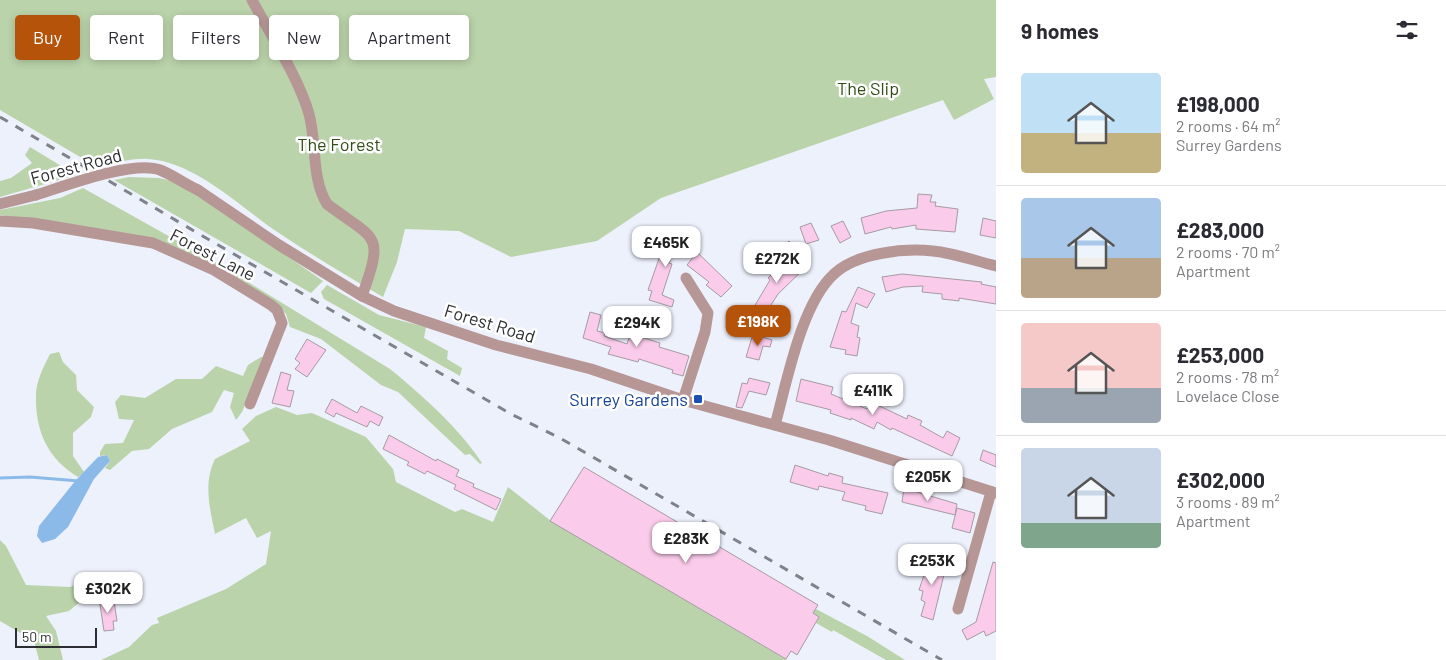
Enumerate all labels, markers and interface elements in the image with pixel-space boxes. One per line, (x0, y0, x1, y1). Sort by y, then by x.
chip: Buy (15, 15, 80, 60)
chip: Rent (90, 15, 163, 60)
chip: Filters (173, 15, 259, 60)
chip: New (269, 15, 339, 60)
chip: Apartment (349, 15, 469, 60)
icon: filters (1393, 16, 1421, 44)
text: 9 homes (1021, 18, 1099, 43)
park label: The Slip (837, 77, 899, 99)
text: £198,000 (1176, 91, 1260, 116)
icon: home (1061, 93, 1121, 153)
text: 2 rooms · 64 m² (1176, 116, 1280, 135)
park label: The Forest (297, 133, 381, 155)
text: Surrey Gardens (1176, 135, 1282, 154)
street label: Forest Road (28, 143, 124, 189)
text: £283,000 (1176, 217, 1264, 242)
icon: home (1061, 218, 1121, 278)
street label: Forest Lane (167, 223, 259, 285)
pin: £465K (631, 226, 701, 268)
text: £465K (643, 232, 689, 251)
pin: £272K (742, 242, 812, 284)
text: 2 rooms · 70 m² (1176, 242, 1280, 261)
text: £272K (754, 248, 800, 267)
text: Apartment (1176, 261, 1251, 280)
street label: Forest Road (442, 299, 538, 347)
pin: £198K (723, 304, 793, 347)
pin: £294K (602, 306, 672, 348)
text: £198K (737, 311, 779, 330)
text: £294K (614, 312, 660, 331)
text: £253,000 (1176, 342, 1264, 367)
icon: home (1061, 343, 1121, 403)
text: 2 rooms · 78 m² (1176, 367, 1279, 386)
pin: £411K (838, 374, 908, 416)
text: £411K (853, 380, 893, 399)
text: Lovelace Close (1176, 386, 1280, 405)
place label: Surrey Gardens (569, 388, 688, 410)
marker: Surrey Gardens (692, 393, 704, 405)
pin: £205K (893, 460, 963, 502)
text: £205K (905, 466, 951, 485)
text: £302,000 (1176, 467, 1265, 492)
icon: home (1061, 468, 1121, 528)
text: 3 rooms · 89 m² (1176, 492, 1280, 511)
text: Apartment (1176, 511, 1251, 530)
pin: £283K (651, 522, 721, 564)
text: £283K (663, 528, 709, 547)
pin: £253K (897, 544, 967, 586)
text: £253K (909, 550, 955, 569)
pin: £302K (73, 572, 143, 614)
text: £302K (85, 578, 131, 597)
scale bar (15, 625, 98, 648)
text: 50 m (22, 628, 51, 645)

